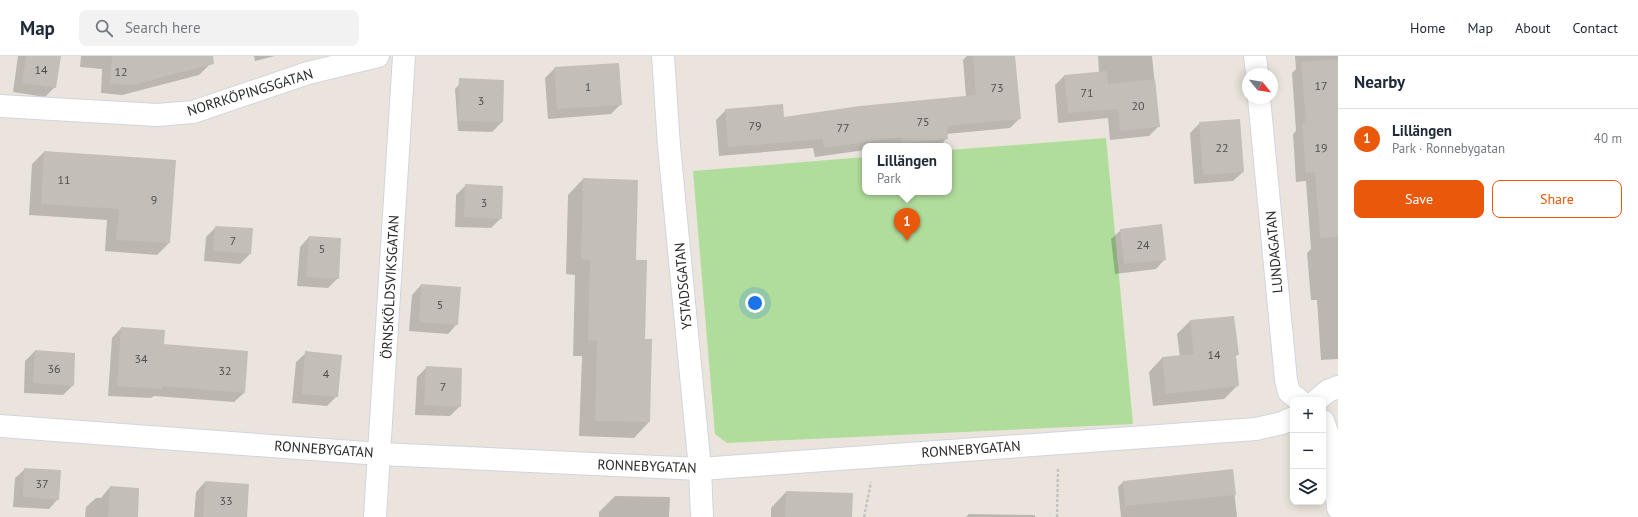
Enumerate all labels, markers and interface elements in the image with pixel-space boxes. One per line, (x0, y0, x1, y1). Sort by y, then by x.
search box (79, 10, 359, 46)
text: Map (20, 16, 55, 40)
icon: search (93, 17, 115, 39)
text: Search here (125, 18, 201, 37)
text: Home (1410, 19, 1445, 37)
text: Map (1467, 19, 1493, 37)
text: About (1515, 19, 1551, 37)
text: Contact (1573, 19, 1618, 37)
house number: 14 (34, 62, 48, 77)
house number: 12 (114, 64, 128, 79)
street label: NORRKÖPINGSGATAN (185, 64, 315, 120)
north arrow (1242, 68, 1278, 104)
text: Nearby (1354, 71, 1405, 93)
house number: 17 (1314, 78, 1328, 93)
house number: 1 (585, 79, 591, 94)
house number: 73 (990, 80, 1004, 95)
house number: 71 (1080, 85, 1094, 100)
house number: 3 (478, 93, 484, 108)
house number: 20 (1131, 98, 1145, 113)
house number: 75 (916, 114, 930, 129)
house number: 79 (748, 118, 762, 133)
house number: 77 (836, 120, 850, 135)
text: Lillängen (1392, 121, 1452, 140)
text: 1 (1363, 130, 1371, 147)
text: 40 m (1594, 130, 1622, 147)
house number: 22 (1215, 140, 1229, 155)
house number: 19 (1314, 140, 1328, 155)
text: Park · Ronnebygatan (1392, 140, 1505, 157)
popup (862, 143, 952, 195)
text: Lillängen (877, 151, 937, 170)
text: Park (877, 170, 901, 187)
house number: 11 (57, 172, 71, 187)
button: Save (1354, 180, 1484, 218)
button: Share (1492, 180, 1622, 218)
house number: 9 (151, 192, 157, 207)
house number: 3 (481, 195, 487, 210)
pin: 1 (894, 208, 920, 241)
street label: LUNDAGATAN (1261, 210, 1287, 294)
street label: ÖRNSKÖLDSVIKSGATAN (377, 214, 403, 360)
house number: 7 (230, 233, 236, 248)
house number: 24 (1136, 237, 1150, 252)
house number: 5 (319, 241, 325, 256)
street label: YSTADSGATAN (670, 242, 696, 330)
your location (745, 293, 765, 313)
house number: 5 (437, 297, 443, 312)
house number: 14 (1207, 347, 1221, 362)
house number: 34 (134, 351, 148, 366)
house number: 36 (47, 361, 61, 376)
house number: 32 (218, 363, 232, 378)
house number: 4 (323, 366, 330, 381)
house number: 7 (440, 379, 446, 394)
map controls (1290, 397, 1326, 505)
button: + (1290, 397, 1326, 433)
button: − (1290, 433, 1326, 469)
street label: RONNEBYGATAN (274, 437, 374, 461)
street label: RONNEBYGATAN (921, 437, 1021, 461)
street label: RONNEBYGATAN (597, 455, 697, 477)
button: layers (1290, 469, 1326, 505)
house number: 37 (35, 476, 49, 491)
house number: 33 (219, 493, 233, 508)

